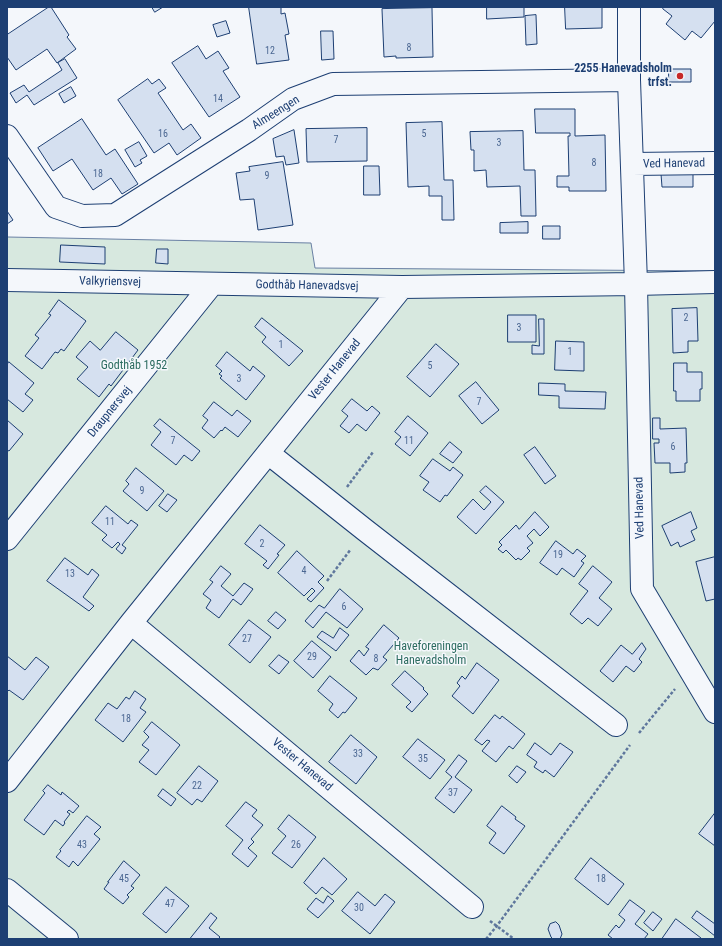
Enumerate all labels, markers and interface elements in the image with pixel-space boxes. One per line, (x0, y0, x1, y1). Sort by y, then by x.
house number: 8 (407, 42, 411, 54)
house number: 12 (265, 45, 275, 57)
place label: 2255 Hanevadsholm trfst. (574, 62, 672, 90)
marker: 2255 Hanevadsholm trfst. (675, 71, 685, 81)
house number: 14 (213, 93, 223, 105)
street label: Almeengen (250, 93, 302, 133)
house number: 16 (158, 128, 168, 140)
house number: 5 (422, 128, 426, 140)
house number: 7 (334, 134, 338, 146)
house number: 3 (497, 137, 501, 149)
street label: Ved Hanevad (643, 156, 705, 172)
house number: 8 (592, 157, 596, 169)
house number: 18 (93, 168, 103, 180)
house number: 9 (265, 170, 269, 182)
street label: Valkyriensvej (79, 274, 141, 290)
street label: Godthåb Hanevadsvej (255, 278, 359, 294)
house number: 2 (684, 312, 688, 324)
house number: 3 (517, 322, 521, 334)
street label: Vester Hanevad (306, 337, 364, 403)
house number: 1 (279, 339, 283, 351)
house number: 1 (568, 346, 572, 358)
park label: Godthåb 1952 (101, 359, 167, 373)
house number: 5 (428, 360, 432, 372)
house number: 3 (237, 373, 241, 385)
street label: Draupnersvej (85, 384, 135, 440)
house number: 7 (477, 396, 481, 408)
house number: 7 (171, 435, 175, 447)
house number: 11 (404, 435, 414, 447)
house number: 6 (671, 441, 675, 453)
street label: Ved Hanevad (632, 477, 648, 539)
house number: 9 (140, 485, 144, 497)
house number: 11 (105, 516, 115, 528)
house number: 2 (260, 538, 264, 550)
house number: 19 (553, 549, 563, 561)
house number: 4 (302, 565, 306, 577)
house number: 13 (65, 568, 75, 580)
house number: 6 (342, 601, 346, 613)
house number: 27 (242, 633, 252, 645)
park label: Haveforeningen Hanevadsholm (394, 640, 468, 668)
house number: 29 (307, 651, 317, 663)
house number: 8 (374, 653, 378, 665)
house number: 18 (121, 713, 131, 725)
street label: Vester Hanevad (269, 736, 335, 794)
house number: 33 (353, 748, 363, 760)
house number: 35 (418, 753, 428, 765)
house number: 22 (192, 780, 202, 792)
house number: 37 (448, 787, 458, 799)
house number: 43 (77, 839, 87, 851)
house number: 26 (291, 839, 301, 851)
house number: 45 (119, 873, 129, 885)
house number: 18 (596, 873, 606, 885)
house number: 47 (165, 898, 175, 910)
house number: 30 (354, 902, 364, 914)

